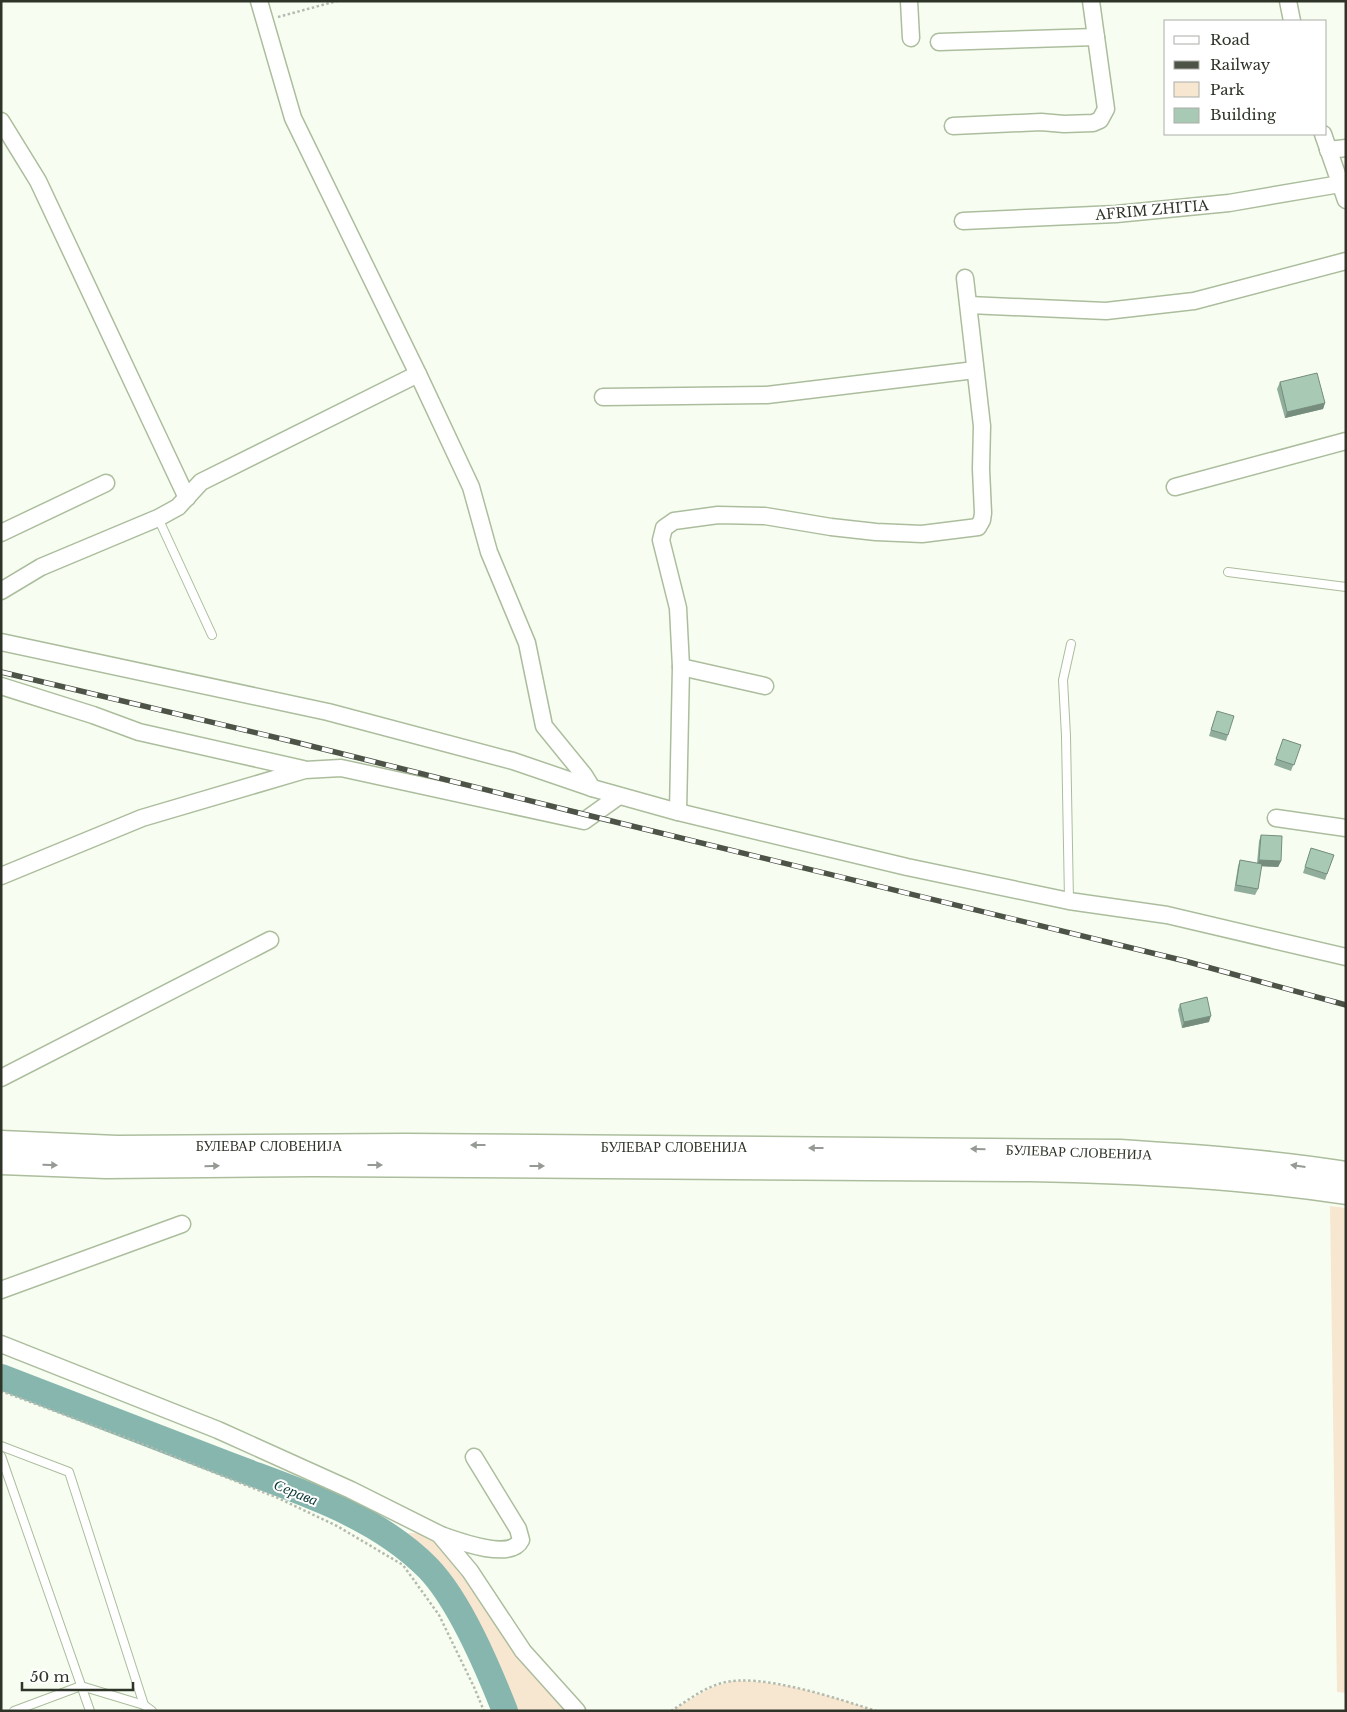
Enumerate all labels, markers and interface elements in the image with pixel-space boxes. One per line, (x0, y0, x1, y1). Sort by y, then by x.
legend (1164, 20, 1327, 135)
text: Road (1210, 30, 1250, 49)
text: Railway (1210, 55, 1271, 74)
text: Park (1210, 80, 1246, 99)
text: Building (1210, 105, 1277, 124)
street label: AFRIM ZHITIA (1094, 196, 1210, 224)
street label: БУЛЕВАР СЛОВЕНИЈА (196, 1137, 343, 1155)
street label: БУЛЕВАР СЛОВЕНИЈА (601, 1138, 748, 1156)
street label: БУЛЕВАР СЛОВЕНИЈА (1005, 1140, 1153, 1164)
one-way arrow (470, 1141, 486, 1149)
one-way arrow (807, 1144, 823, 1152)
one-way arrow (970, 1145, 986, 1153)
one-way arrow (42, 1161, 58, 1169)
one-way arrow (367, 1161, 383, 1169)
one-way arrow (1289, 1161, 1305, 1169)
one-way arrow (205, 1162, 221, 1170)
one-way arrow (530, 1162, 546, 1170)
water label: Серава (271, 1475, 321, 1509)
scale bar (22, 1660, 134, 1692)
text: 50 m (30, 1667, 70, 1686)

